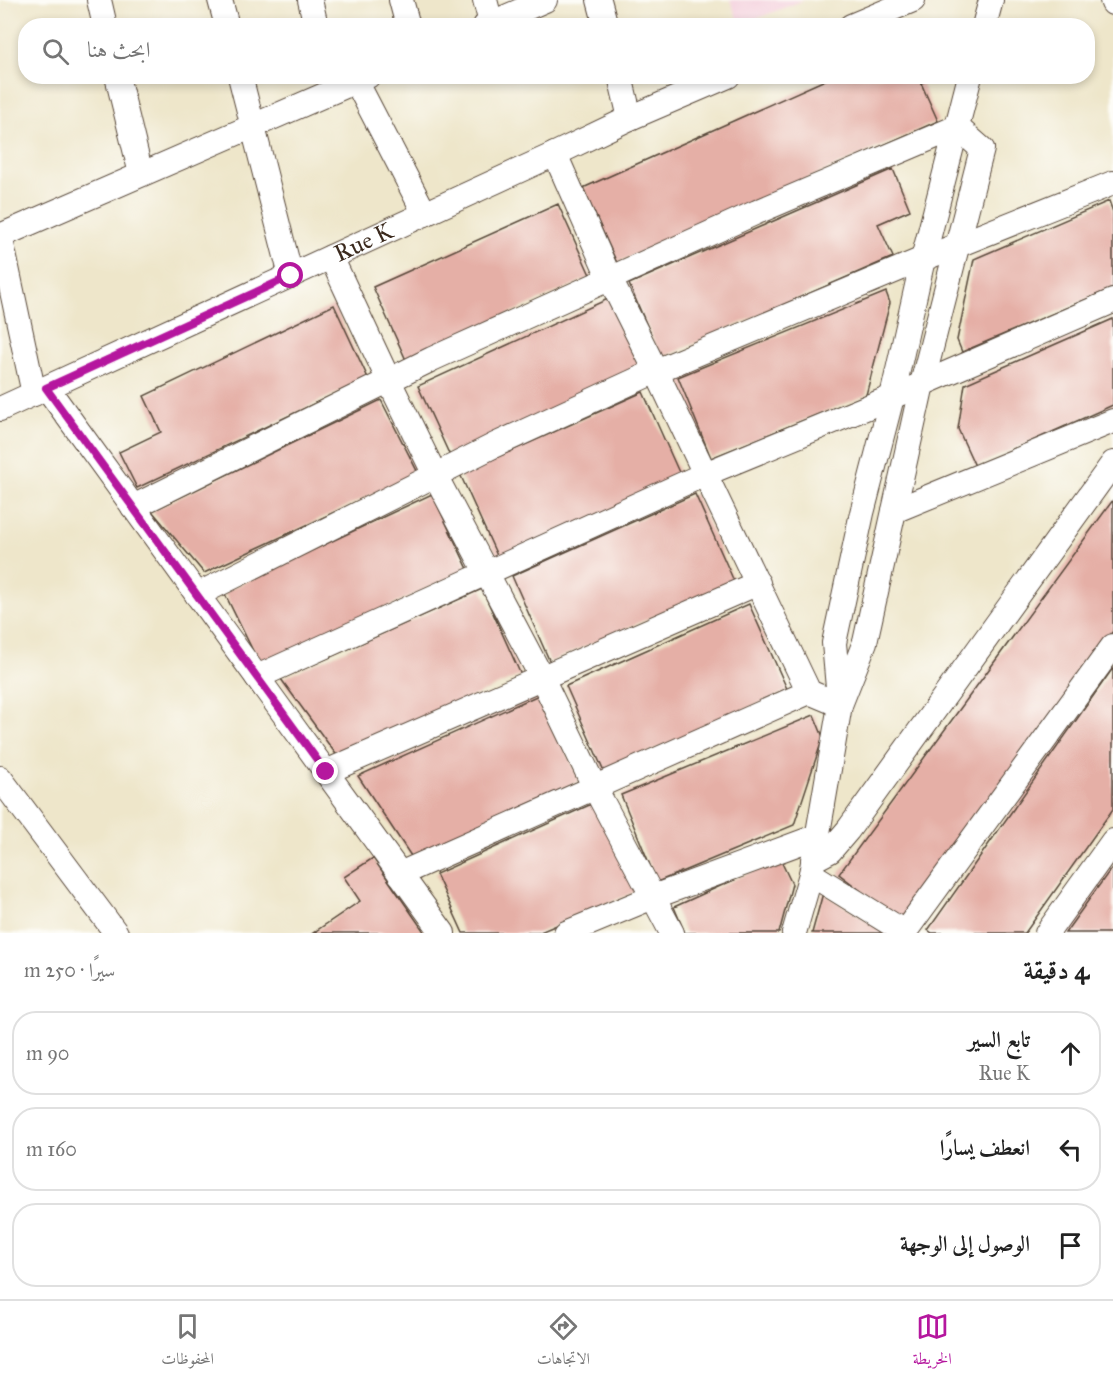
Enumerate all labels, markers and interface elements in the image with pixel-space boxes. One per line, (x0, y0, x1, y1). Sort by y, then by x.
search box (18, 18, 1095, 84)
icon: search (39, 35, 72, 68)
text: ابحث هنا (87, 36, 150, 63)
street label: Rue K (329, 215, 399, 269)
route start (277, 262, 303, 288)
route end (312, 758, 338, 784)
text: 4 دقيقة (1024, 954, 1089, 986)
text: سيرًا · 250 m (24, 958, 115, 982)
text: تابع السير (968, 1026, 1030, 1053)
icon: ahead (1054, 1037, 1087, 1070)
text: 90 m (26, 1041, 70, 1065)
text: Rue K (979, 1061, 1030, 1085)
icon: left (1054, 1133, 1087, 1166)
text: انعطف يسارًا (940, 1134, 1030, 1161)
text: 160 m (26, 1137, 77, 1161)
icon: arrive (1054, 1229, 1087, 1262)
text: الوصول إلى الوجهة (900, 1230, 1030, 1257)
tab: المحفوظات (161, 1310, 214, 1374)
tab: الاتجاهات (537, 1310, 590, 1374)
tab: الخريطة (913, 1310, 952, 1374)

